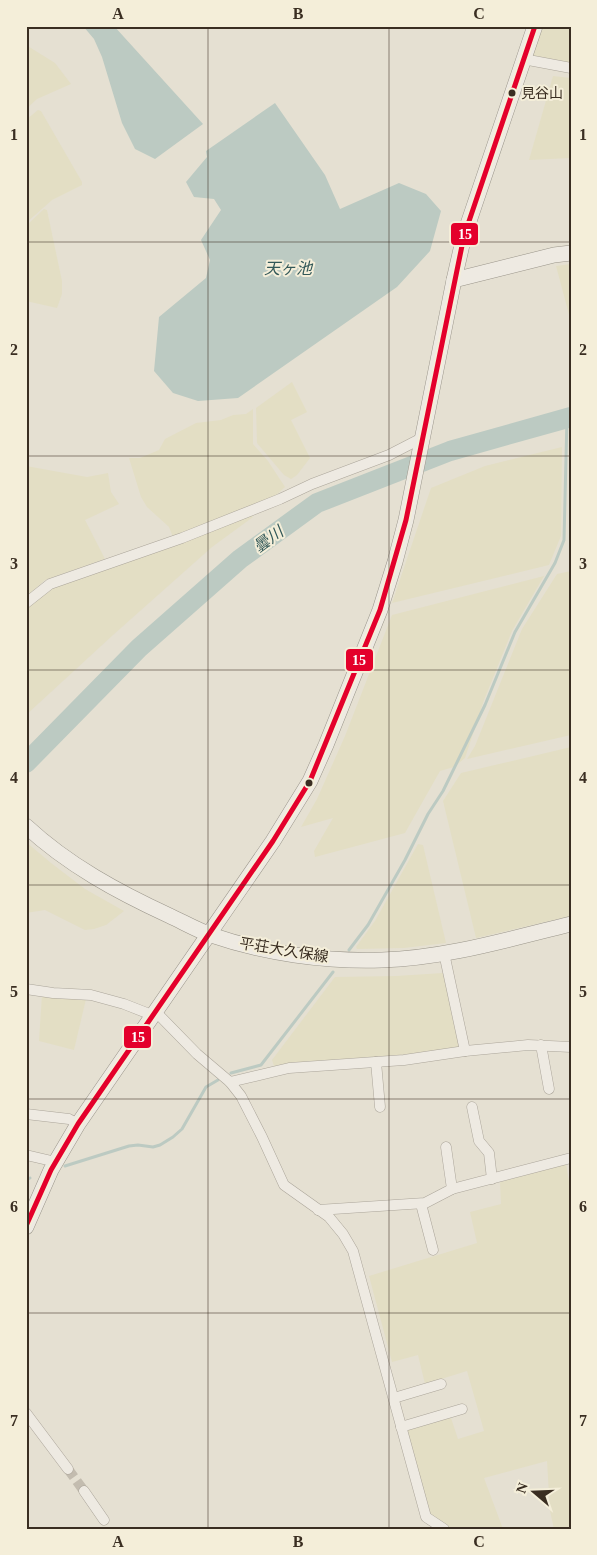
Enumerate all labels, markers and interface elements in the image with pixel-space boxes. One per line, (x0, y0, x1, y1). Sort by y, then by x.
text: A (112, 5, 124, 22)
text: B (293, 5, 304, 22)
text: C (473, 5, 485, 22)
place label: 見谷山 (521, 86, 563, 101)
marker: 見谷山 (507, 88, 517, 98)
text: 1 (10, 126, 18, 143)
text: 1 (579, 126, 587, 143)
line badge: 15 (450, 222, 479, 246)
text: 15 (458, 227, 472, 242)
water label: 天ヶ池 (264, 260, 314, 277)
text: 2 (10, 341, 18, 358)
text: 2 (579, 341, 587, 358)
water label: 曇川 (250, 522, 288, 556)
text: 3 (10, 555, 18, 572)
text: 3 (579, 555, 587, 572)
line badge: 15 (345, 648, 374, 672)
text: 15 (352, 653, 366, 668)
text: 4 (10, 769, 18, 786)
text: 4 (579, 769, 587, 786)
unlabelled marker (304, 778, 314, 788)
street label: 平荘大久保線 (238, 935, 330, 965)
text: 5 (10, 983, 18, 1000)
text: 5 (579, 983, 587, 1000)
line badge: 15 (123, 1025, 152, 1049)
text: 15 (131, 1030, 145, 1045)
text: 6 (10, 1198, 18, 1215)
text: 6 (579, 1198, 587, 1215)
text: 7 (10, 1412, 18, 1429)
text: 7 (579, 1412, 587, 1429)
north arrow (510, 1468, 560, 1518)
text: N (513, 1481, 531, 1495)
text: A (112, 1533, 124, 1550)
text: B (293, 1533, 304, 1550)
text: C (473, 1533, 485, 1550)

